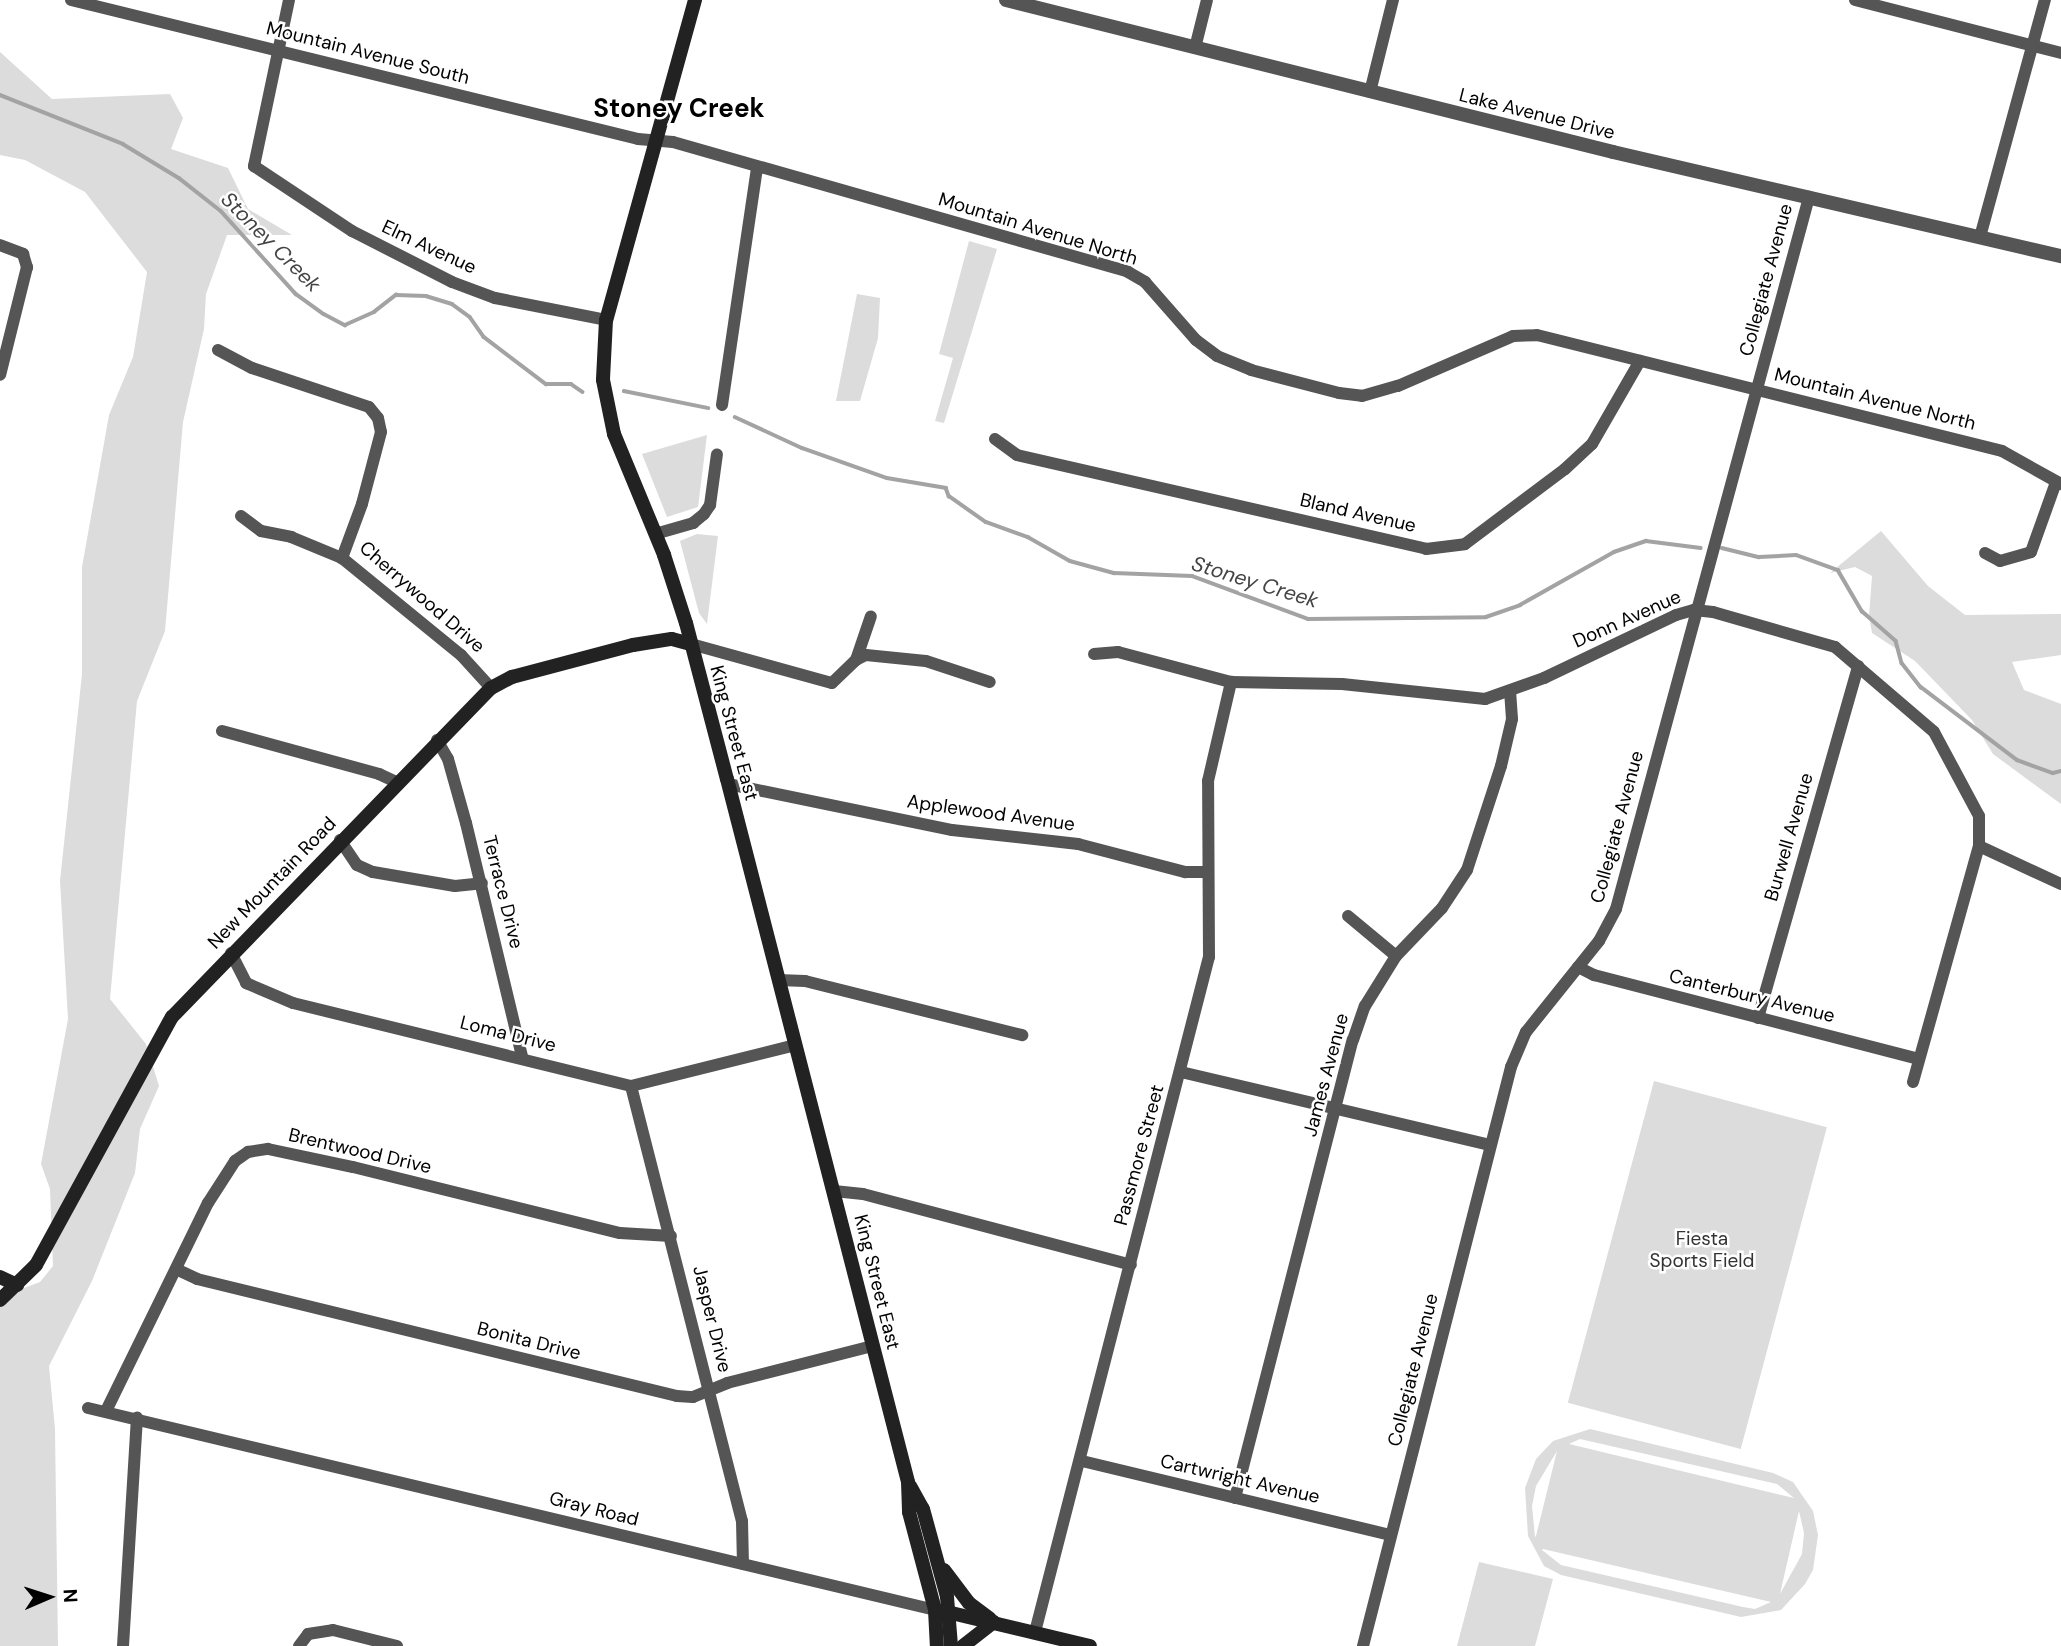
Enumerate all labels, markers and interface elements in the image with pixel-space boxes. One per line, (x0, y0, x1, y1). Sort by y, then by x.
street label: Mountain Avenue South (264, 17, 472, 89)
street label: Lake Avenue Drive (1457, 84, 1617, 144)
district label: Stoney Creek (593, 93, 765, 125)
water label: Stoney Creek (216, 187, 326, 297)
street label: Mountain Avenue North (936, 188, 1140, 270)
street label: Collegiate Avenue (1735, 201, 1797, 359)
street label: Elm Avenue (378, 215, 480, 279)
street label: Mountain Avenue North (1772, 363, 1978, 435)
street label: Bland Avenue (1298, 489, 1418, 537)
street label: Cherrywood Drive (355, 536, 489, 658)
water label: Stoney Creek (1189, 551, 1321, 613)
street label: Donn Avenue (1569, 585, 1685, 653)
street label: King Street East (705, 663, 763, 803)
street label: Collegiate Avenue (1586, 748, 1648, 906)
street label: Burwell Avenue (1760, 770, 1818, 904)
street label: Applewood Avenue (906, 790, 1076, 836)
street label: New Mountain Road (203, 812, 341, 954)
street label: Terrace Drive (478, 833, 528, 951)
street label: Canterbury Avenue (1667, 964, 1837, 1028)
street label: Loma Drive (458, 1011, 558, 1057)
street label: James Avenue (1299, 1011, 1353, 1139)
street label: Passmore Street (1109, 1082, 1169, 1228)
street label: Brentwood Drive (286, 1123, 434, 1179)
street label: King Street East (849, 1212, 905, 1352)
park label: Fiesta Sports Field (1650, 1228, 1754, 1272)
street label: Jasper Drive (688, 1263, 736, 1375)
street label: Collegiate Avenue (1383, 1291, 1443, 1449)
street label: Bonita Drive (475, 1317, 583, 1365)
street label: Cartwright Avenue (1158, 1450, 1322, 1508)
street label: Gray Road (547, 1487, 641, 1531)
north arrow (14, 1562, 84, 1632)
text: N (58, 1588, 83, 1603)

